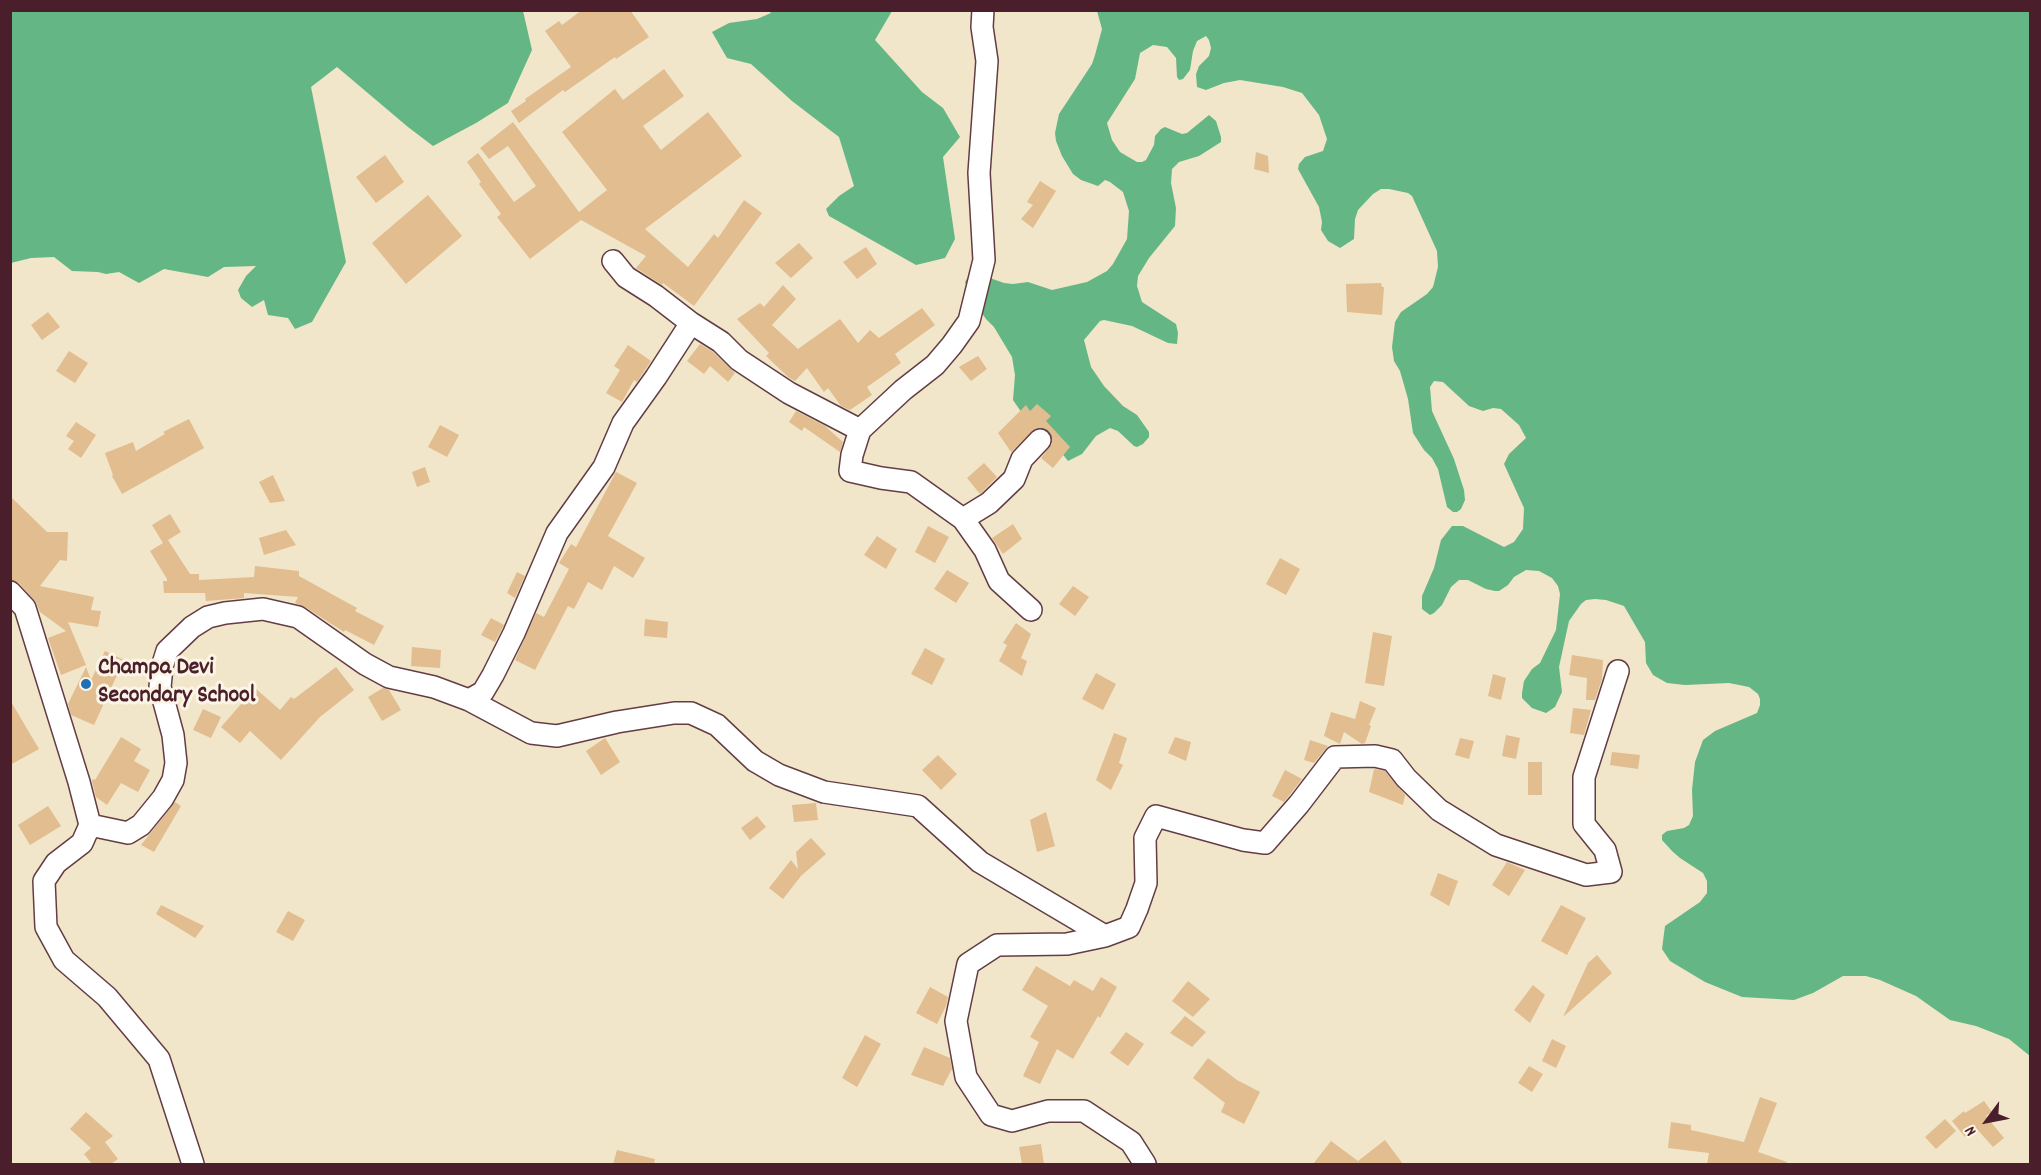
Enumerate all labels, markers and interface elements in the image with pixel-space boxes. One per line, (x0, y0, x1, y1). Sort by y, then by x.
place label: Champa Devi Secondary School (98, 656, 255, 712)
marker: Champa Devi Secondary School (79, 677, 93, 691)
north arrow (1957, 1091, 2017, 1151)
text: N (1959, 1121, 1983, 1140)

